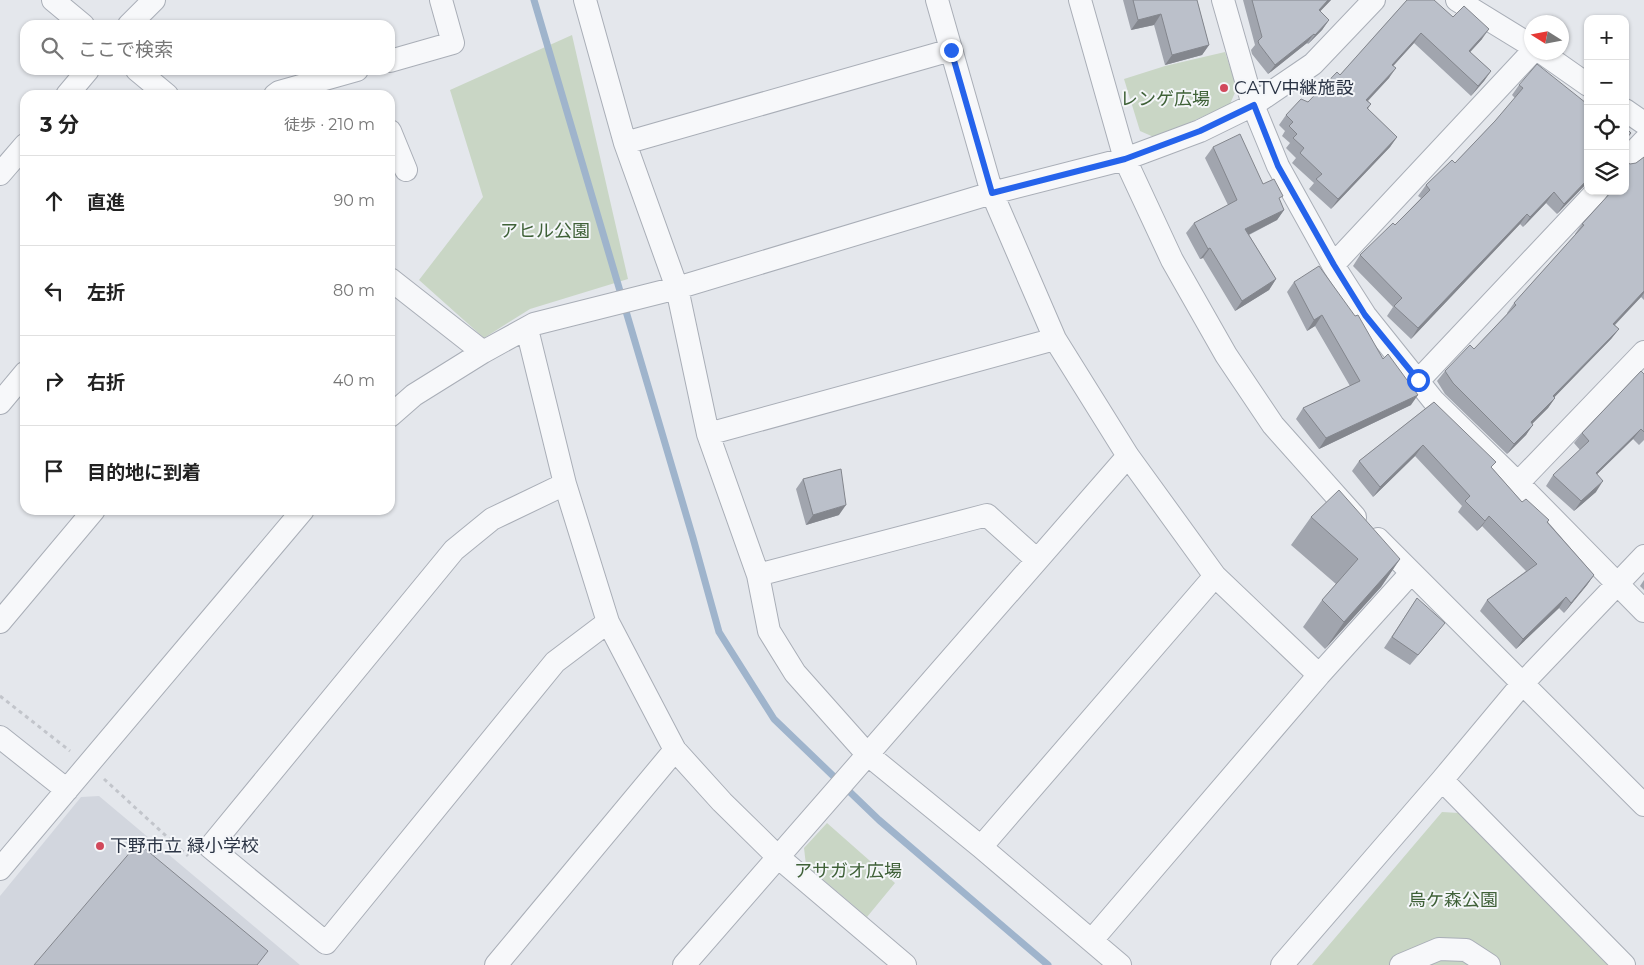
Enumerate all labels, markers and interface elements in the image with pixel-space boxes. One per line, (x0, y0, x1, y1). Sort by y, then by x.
north arrow (1524, 15, 1569, 60)
map controls (1584, 15, 1629, 195)
button: + (1584, 15, 1629, 60)
search box (20, 20, 395, 75)
icon: search (38, 34, 66, 62)
text: ここで検索 (78, 38, 173, 61)
route end (940, 39, 963, 62)
button: − (1584, 60, 1629, 105)
place label: CATV中継施設 (1234, 77, 1354, 99)
marker: CATV中継施設 (1218, 82, 1230, 94)
park label: レンゲ広場 (1120, 88, 1210, 110)
button: locate (1584, 105, 1629, 150)
text: 3 分 (40, 112, 79, 137)
text: 徒歩 · 210 m (284, 115, 375, 134)
button: layers (1584, 150, 1629, 195)
icon: ahead (40, 187, 68, 215)
text: 直進 (87, 191, 125, 214)
text: 90 m (333, 191, 375, 210)
park label: アヒル公園 (500, 220, 590, 242)
icon: left (40, 277, 68, 305)
text: 左折 (87, 281, 125, 304)
text: 80 m (333, 281, 375, 300)
icon: right (40, 367, 68, 395)
route start (1407, 369, 1430, 392)
text: 右折 (87, 371, 125, 394)
text: 40 m (333, 371, 375, 390)
icon: arrive (40, 457, 68, 485)
text: 目的地に到着 (87, 461, 201, 484)
place label: 下野市立 緑小学校 (110, 835, 259, 857)
marker: 下野市立 緑小学校 (94, 840, 106, 852)
park label: アサガオ広場 (794, 860, 902, 882)
park label: 烏ケ森公園 (1408, 889, 1498, 911)

